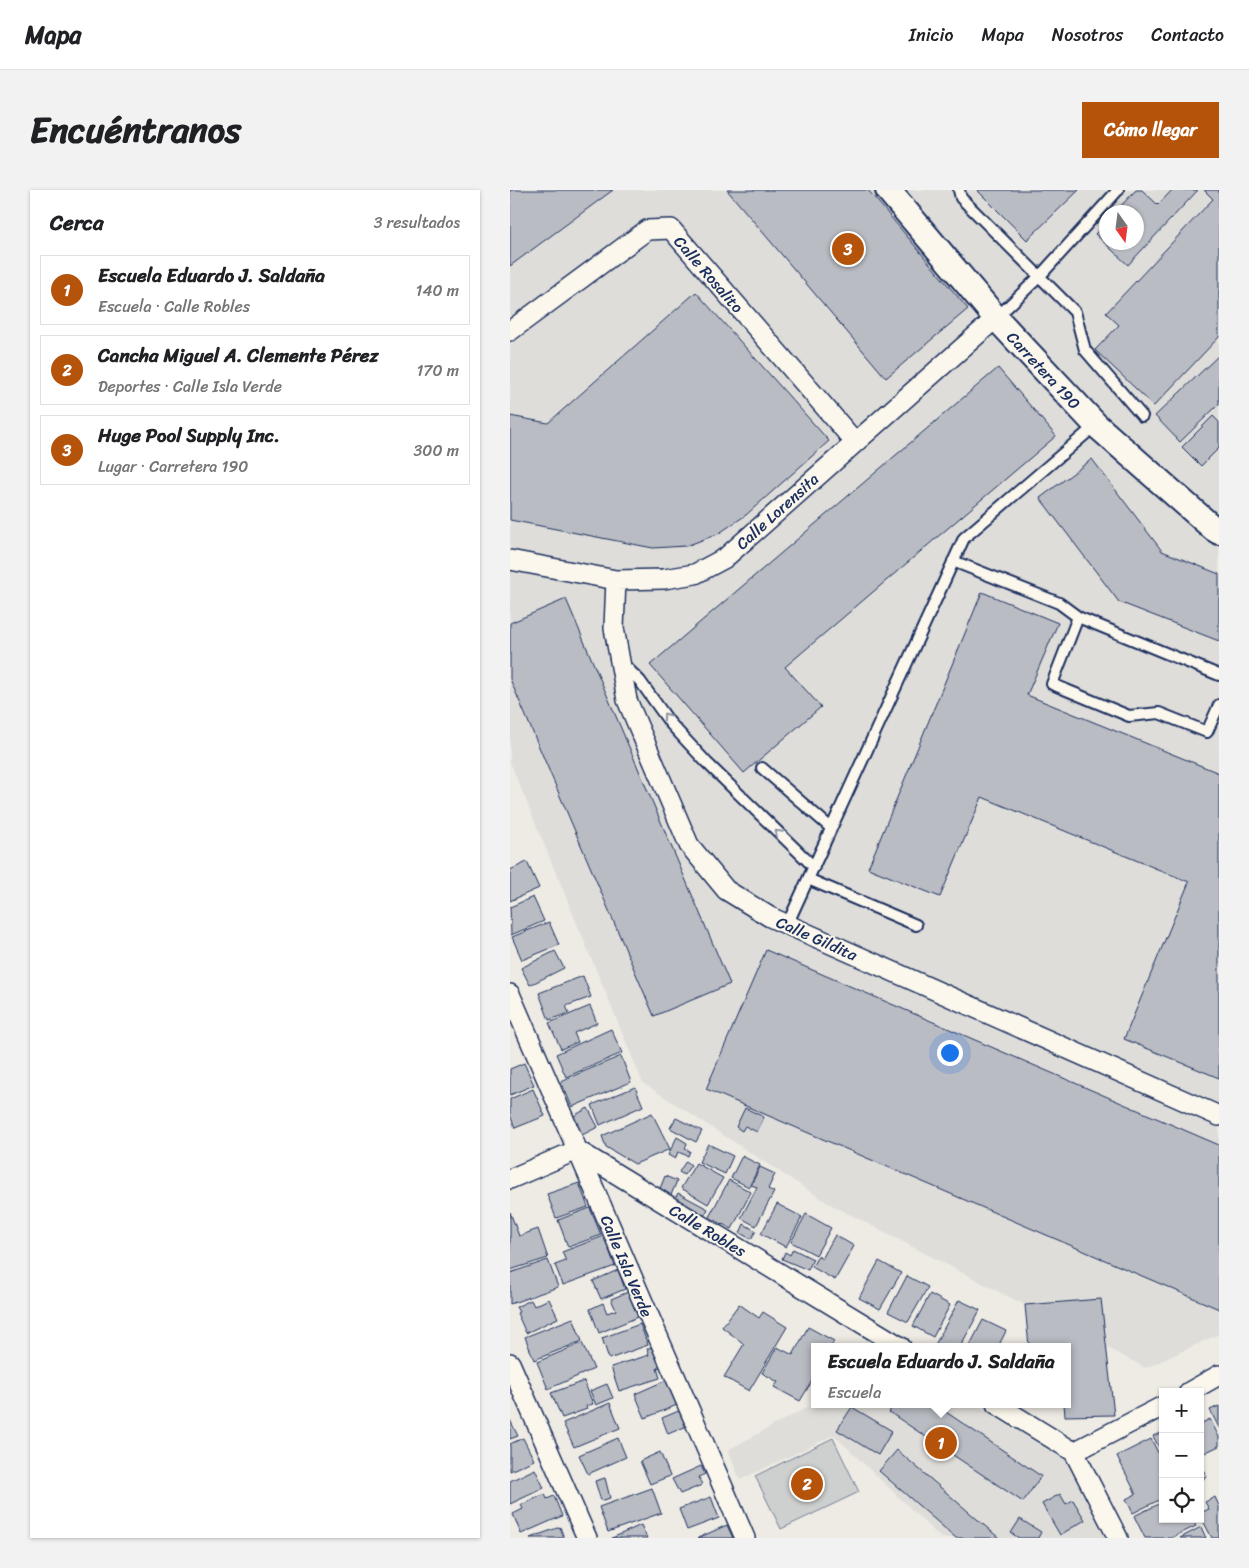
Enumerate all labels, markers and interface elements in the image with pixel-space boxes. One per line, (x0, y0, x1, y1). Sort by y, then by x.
text: Mapa (25, 14, 81, 56)
text: Inicio (909, 19, 954, 51)
text: Mapa (982, 19, 1024, 51)
text: Nosotros (1052, 19, 1123, 51)
text: Contacto (1151, 19, 1224, 51)
text: Encuéntranos (30, 99, 241, 161)
button: Cómo llegar (1082, 102, 1219, 158)
text: Cerca (50, 204, 104, 242)
north arrow (1099, 205, 1144, 250)
text: 3 resultados (374, 208, 460, 237)
street label: Calle Rosalito (666, 229, 751, 320)
pin: 3 (832, 230, 864, 268)
text: Escuela Eduardo J. Saldaña (98, 259, 325, 292)
text: 1 (64, 276, 70, 305)
text: 140 m (416, 276, 459, 305)
text: Escuela · Calle Robles (98, 292, 250, 321)
street label: Carretera 190 (999, 324, 1088, 416)
text: Cancha Miguel A. Clemente Pérez (98, 339, 379, 372)
text: 2 (62, 356, 72, 385)
text: 170 m (416, 356, 459, 385)
text: Deportes · Calle Isla Verde (98, 372, 282, 401)
text: Huge Pool Supply Inc. (98, 419, 280, 452)
text: 3 (63, 436, 71, 465)
text: 300 m (414, 436, 459, 465)
text: Lugar · Carretera 190 (98, 452, 248, 481)
street label: Calle Lorensita (729, 466, 826, 557)
one-way arrow (663, 713, 671, 722)
one-way arrow (775, 830, 784, 839)
street label: Calle Gildita (771, 908, 863, 970)
your location (937, 1040, 963, 1066)
street label: Calle Robles (663, 1196, 753, 1265)
street label: Calle Isla Verde (592, 1210, 661, 1322)
popup (811, 1343, 1071, 1408)
text: Escuela Eduardo J. Saldaña (828, 1345, 1054, 1378)
text: Escuela (828, 1378, 881, 1407)
map controls (1159, 1388, 1204, 1523)
button: + (1159, 1388, 1204, 1433)
pin: 1 (925, 1424, 957, 1462)
button: − (1159, 1433, 1204, 1478)
pin: 2 (791, 1465, 823, 1503)
button: locate (1159, 1478, 1204, 1523)

